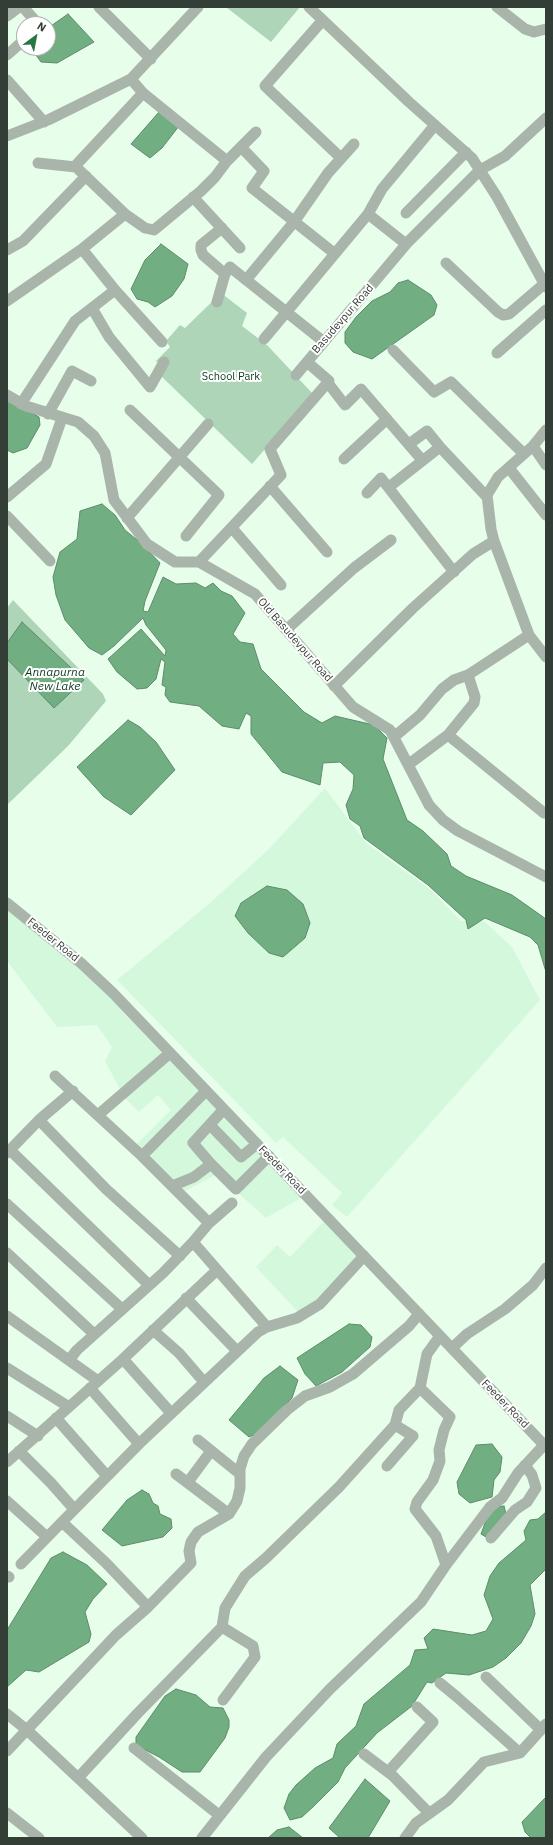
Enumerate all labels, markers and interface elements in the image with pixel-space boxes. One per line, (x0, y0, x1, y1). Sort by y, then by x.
north arrow (16, 16, 56, 56)
text: N (35, 19, 49, 35)
street label: Basudevpur Road (309, 282, 377, 356)
park label: School Park (202, 370, 260, 384)
street label: Old Basudevpur Road (255, 595, 335, 685)
water label: Annapurna New Lake (25, 666, 85, 694)
street label: Feeder Road (25, 915, 81, 965)
street label: Feeder Road (256, 1143, 308, 1197)
street label: Feeder Road (479, 1377, 531, 1431)

